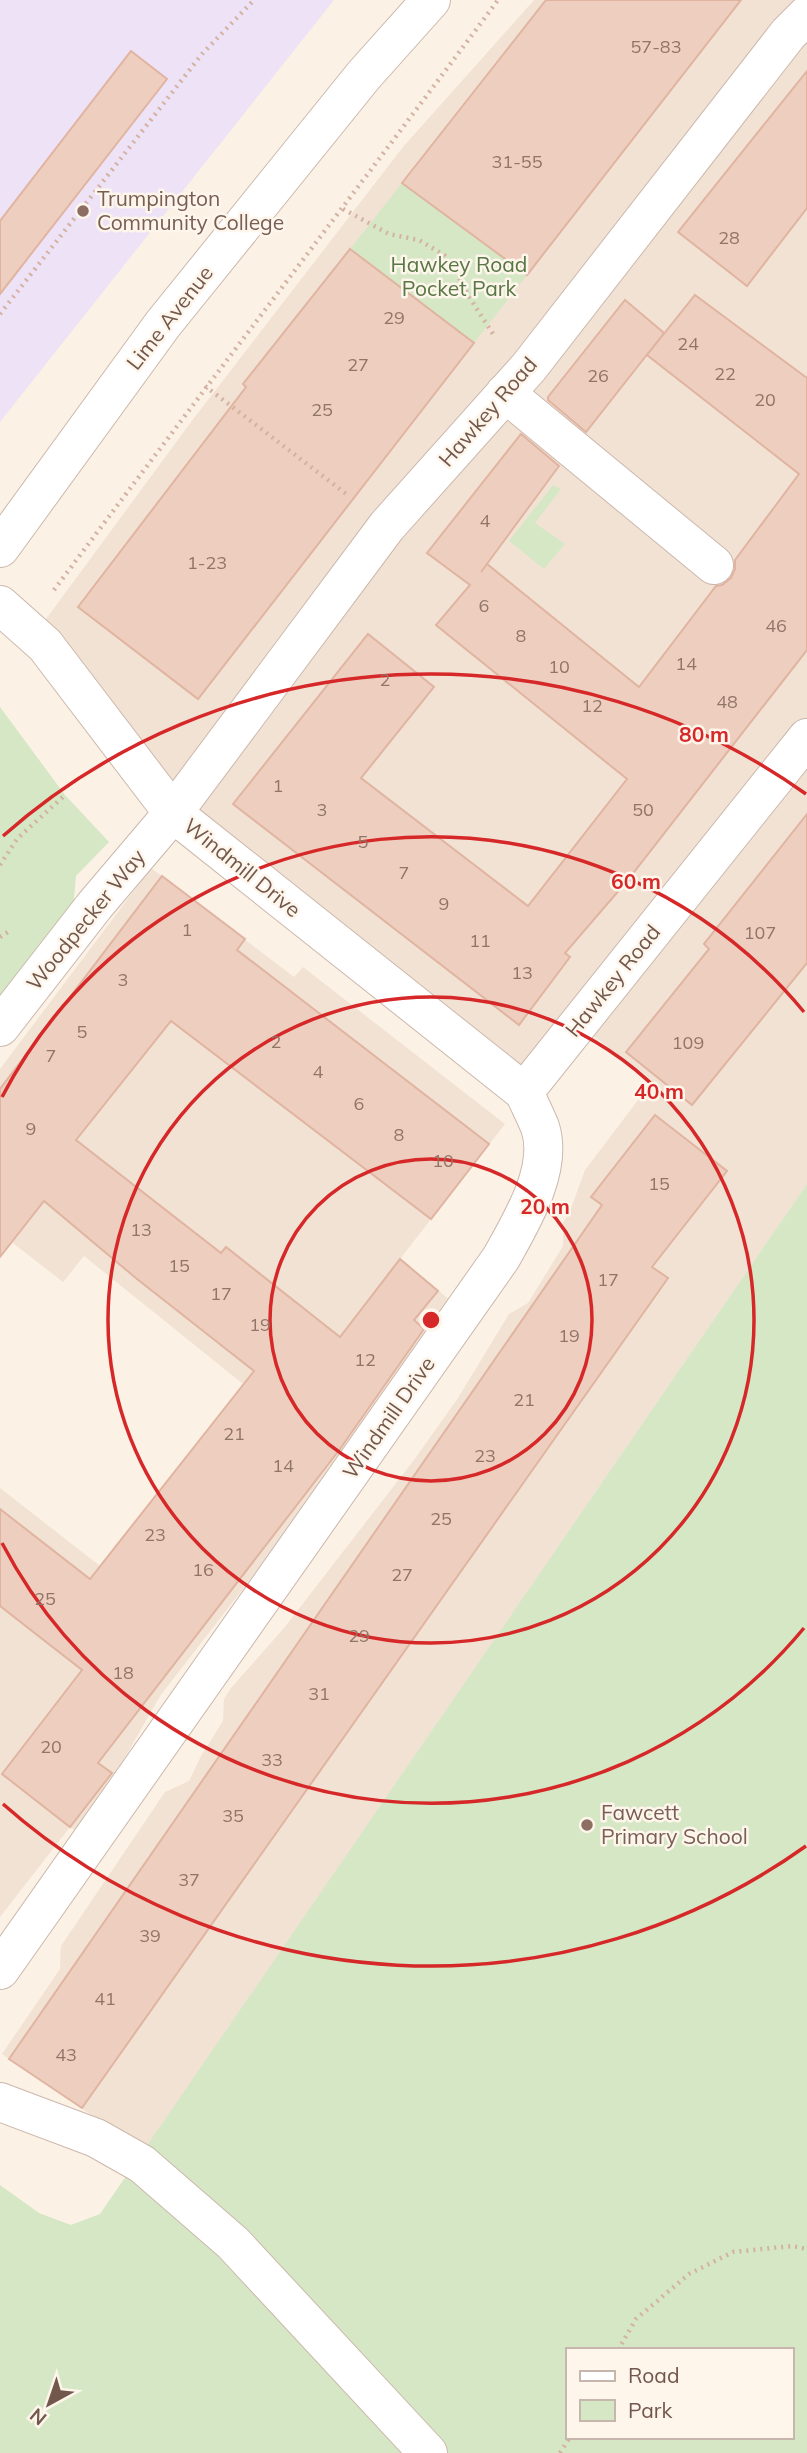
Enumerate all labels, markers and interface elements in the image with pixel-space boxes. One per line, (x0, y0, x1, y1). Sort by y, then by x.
house number: 57-83 (631, 35, 681, 58)
house number: 31-55 (492, 150, 543, 173)
place label: Trumpington Community College (97, 185, 284, 235)
marker: Trumpington Community College (75, 203, 91, 219)
house number: 28 (718, 226, 740, 249)
park label: Hawkey Road Pocket Park (391, 251, 527, 301)
street label: Lime Avenue (121, 260, 218, 375)
house number: 29 (383, 306, 405, 329)
house number: 24 (677, 332, 699, 355)
street label: Hawkey Road (433, 351, 542, 471)
house number: 27 (347, 353, 369, 376)
house number: 22 (714, 362, 736, 385)
house number: 26 (587, 364, 609, 387)
house number: 20 (754, 388, 776, 411)
house number: 25 (311, 398, 333, 421)
house number: 4 (480, 509, 491, 532)
house number: 1-23 (187, 551, 227, 574)
house number: 6 (479, 594, 489, 617)
house number: 46 (765, 614, 787, 637)
house number: 8 (516, 624, 526, 647)
house number: 14 (675, 652, 697, 675)
house number: 10 (548, 655, 570, 678)
house number: 2 (380, 668, 390, 691)
house number: 48 (716, 690, 738, 713)
house number: 12 (581, 694, 603, 717)
text: 80 m (679, 721, 729, 747)
house number: 1 (273, 774, 283, 797)
house number: 3 (317, 798, 327, 821)
house number: 50 (632, 798, 654, 821)
street label: Windmill Drive (179, 812, 306, 922)
house number: 5 (358, 830, 369, 853)
street label: Woodpecker Way (20, 844, 150, 995)
house number: 7 (399, 861, 409, 884)
text: 60 m (611, 868, 661, 894)
house number: 9 (439, 892, 449, 915)
house number: 1 (182, 918, 192, 941)
street label: Hawkey Road (559, 919, 665, 1042)
house number: 107 (744, 921, 776, 944)
house number: 11 (469, 929, 491, 952)
house number: 13 (511, 961, 533, 984)
house number: 3 (118, 968, 128, 991)
house number: 5 (77, 1020, 88, 1043)
house number: 2 (271, 1030, 281, 1053)
house number: 109 (672, 1031, 704, 1054)
house number: 7 (46, 1044, 56, 1067)
house number: 4 (313, 1060, 324, 1083)
text: 40 m (634, 1078, 684, 1104)
house number: 6 (354, 1092, 364, 1115)
house number: 9 (26, 1117, 36, 1140)
house number: 8 (394, 1123, 404, 1146)
house number: 10 (432, 1149, 454, 1172)
house number: 15 (648, 1172, 670, 1195)
text: 20 m (520, 1193, 570, 1219)
house number: 13 (130, 1218, 152, 1241)
house number: 15 (168, 1254, 190, 1277)
house number: 17 (597, 1268, 619, 1291)
house number: 17 (210, 1282, 232, 1305)
centre of rings (419, 1308, 443, 1332)
house number: 19 (249, 1313, 271, 1336)
house number: 19 (558, 1324, 580, 1347)
house number: 12 (354, 1348, 376, 1371)
street label: Windmill Drive (337, 1351, 440, 1483)
house number: 21 (513, 1388, 535, 1411)
house number: 21 (223, 1422, 245, 1445)
house number: 23 (474, 1444, 496, 1467)
house number: 14 (272, 1454, 294, 1477)
house number: 25 (430, 1507, 452, 1530)
house number: 23 (144, 1523, 166, 1546)
house number: 16 (192, 1558, 214, 1581)
house number: 27 (391, 1563, 413, 1586)
house number: 25 (34, 1587, 56, 1610)
house number: 29 (348, 1624, 370, 1647)
house number: 18 (112, 1661, 134, 1684)
house number: 31 (308, 1682, 330, 1705)
house number: 20 (40, 1735, 62, 1758)
house number: 33 (261, 1748, 283, 1771)
place label: Fawcett Primary School (601, 1799, 748, 1849)
house number: 35 (222, 1804, 244, 1827)
marker: Fawcett Primary School (579, 1817, 595, 1833)
house number: 37 (178, 1868, 200, 1891)
house number: 39 (139, 1924, 161, 1947)
house number: 41 (94, 1987, 116, 2010)
house number: 43 (55, 2043, 77, 2066)
legend (566, 2348, 793, 2439)
text: Road (628, 2362, 679, 2388)
north arrow (14, 2369, 84, 2439)
text: Park (628, 2397, 672, 2423)
text: N (25, 2403, 51, 2431)

